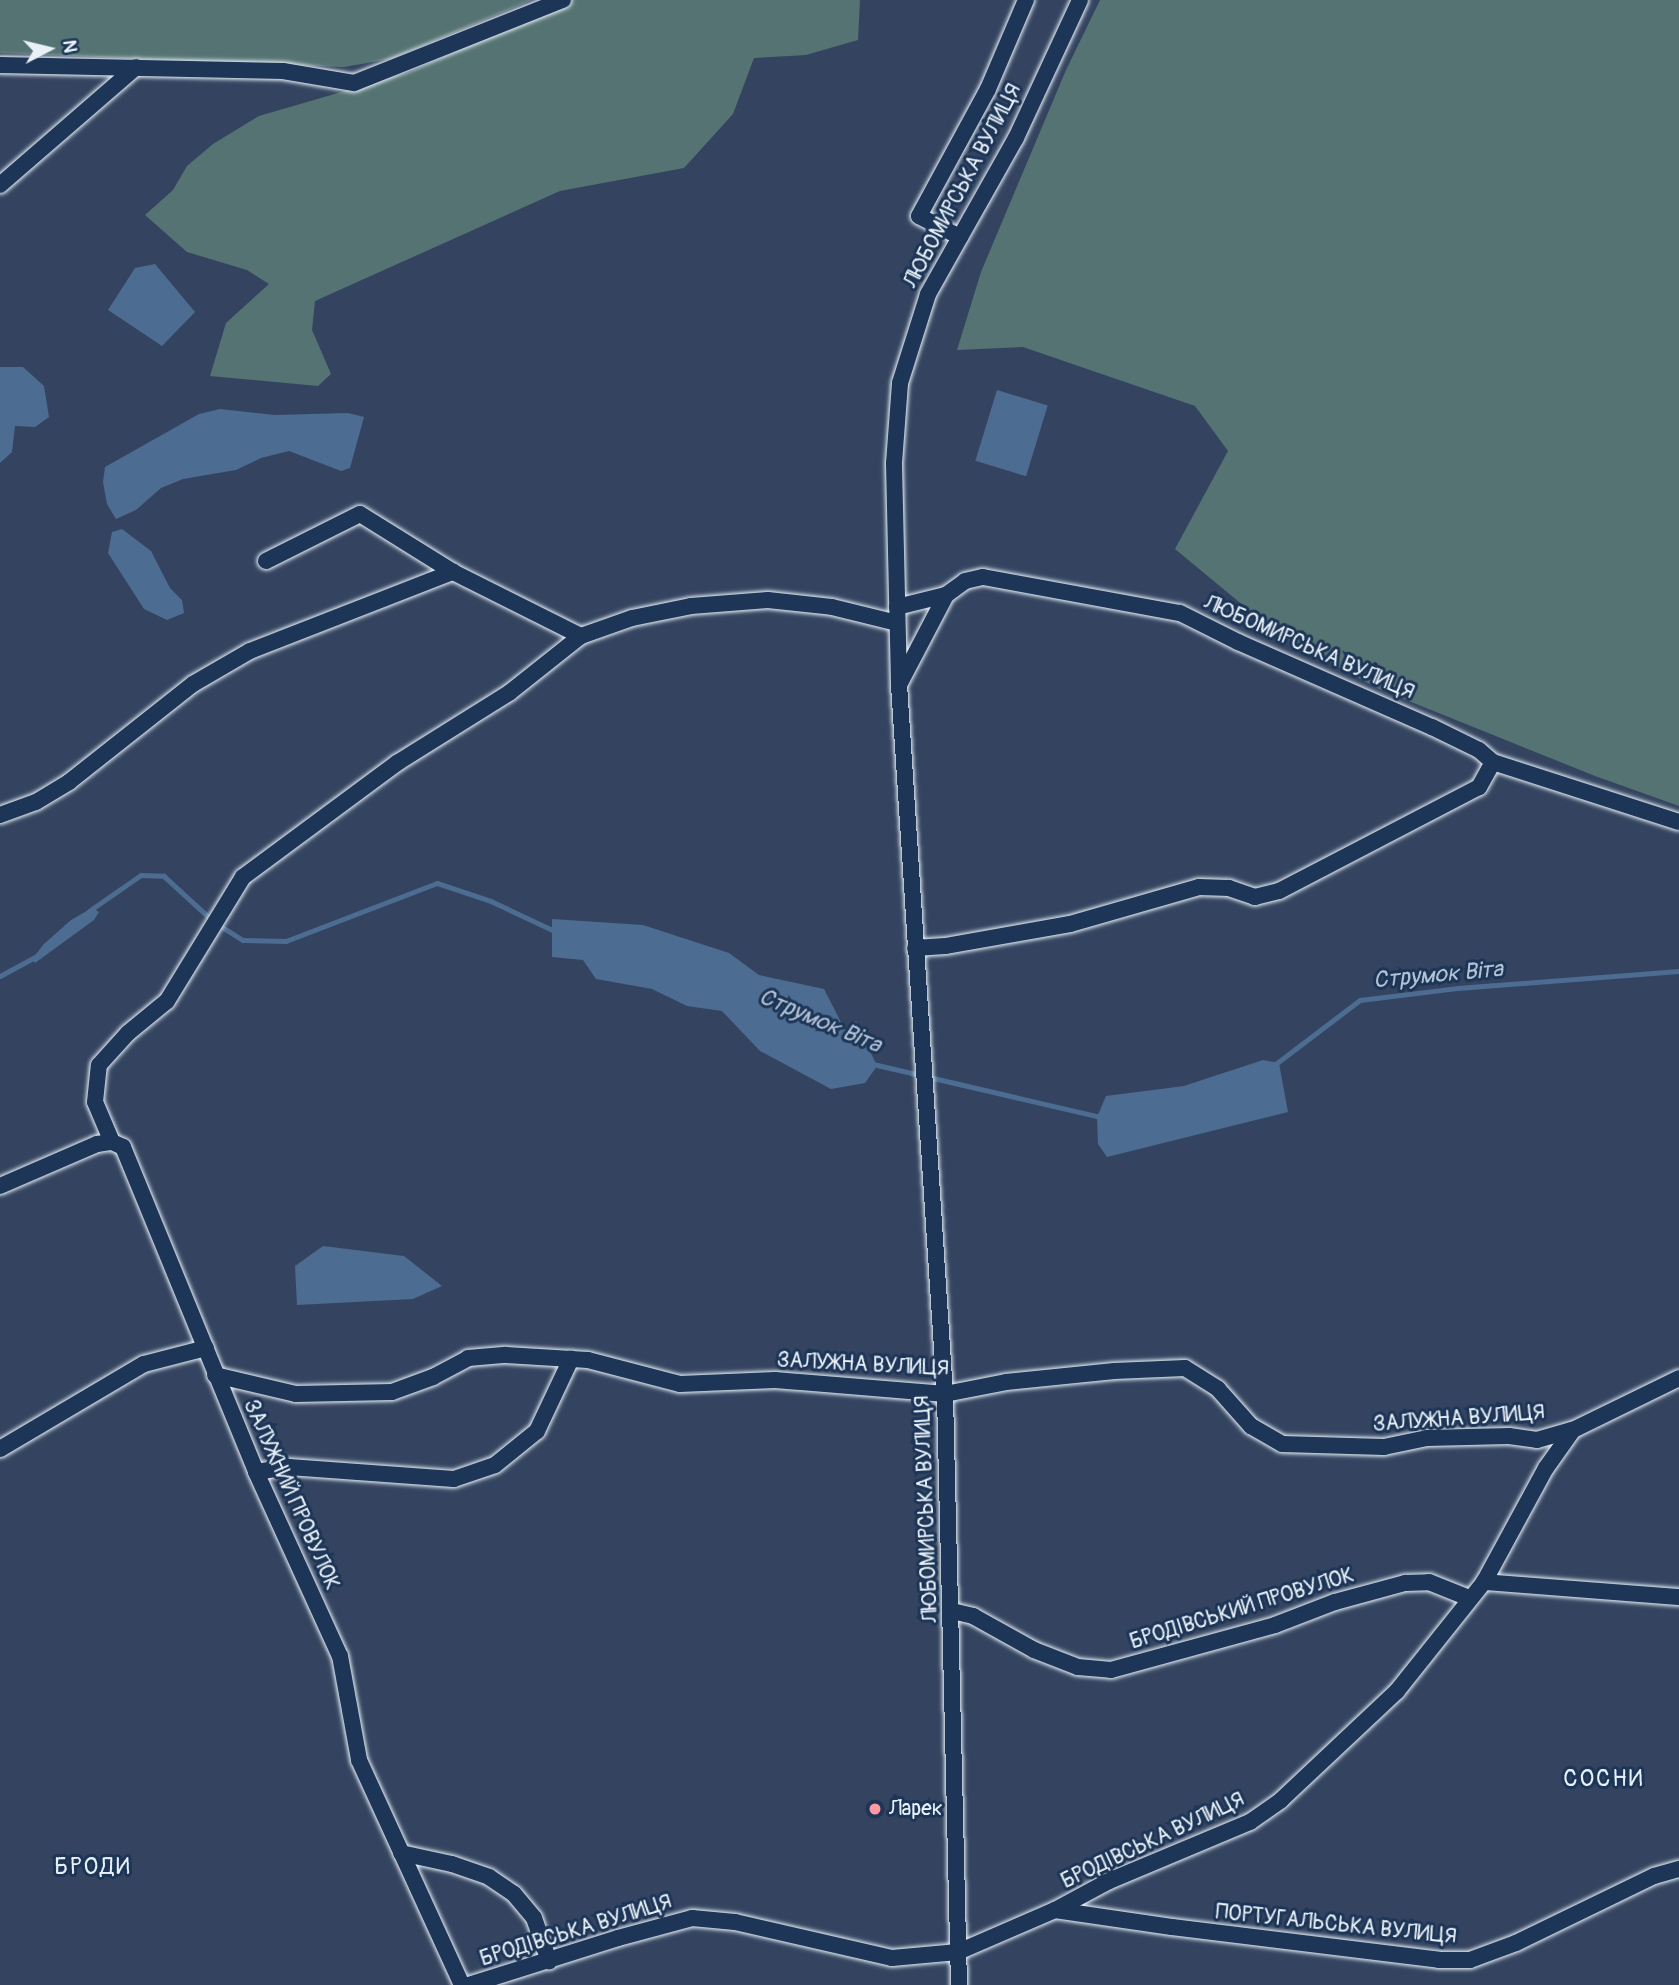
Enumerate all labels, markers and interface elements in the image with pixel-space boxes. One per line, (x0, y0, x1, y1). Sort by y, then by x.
north arrow (14, 14, 84, 84)
text: N (57, 39, 83, 54)
street label: ЛЮБОМИРСЬКА ВУЛИЦЯ (899, 80, 1027, 292)
street label: ЛЮБОМИРСЬКА ВУЛИЦЯ (1200, 590, 1418, 706)
water label: Струмок Віта (1372, 956, 1504, 994)
water label: Струмок Віта (755, 983, 885, 1059)
street label: ЗАЛУЖНА ВУЛИЦЯ (776, 1348, 950, 1382)
street label: ЛЮБОМИРСЬКА ВУЛИЦЯ (910, 1395, 944, 1623)
street label: ЗАЛУЖНИЙ ПРОВУЛОК (238, 1396, 344, 1594)
street label: ЗАЛУЖНА ВУЛИЦЯ (1372, 1400, 1546, 1438)
street label: БРОДІВСЬКИЙ ПРОВУЛОК (1127, 1563, 1357, 1655)
district label: СОСНИ (1564, 1765, 1644, 1793)
street label: БРОДІВСЬКА ВУЛИЦЯ (1057, 1787, 1249, 1895)
place label: Ларек (889, 1796, 942, 1822)
marker: Ларек (867, 1801, 883, 1817)
district label: БРОДИ (55, 1853, 131, 1881)
street label: БРОДІВСЬКА ВУЛИЦЯ (477, 1890, 675, 1972)
street label: ПОРТУГАЛЬСЬКА ВУЛИЦЯ (1214, 1900, 1458, 1950)

